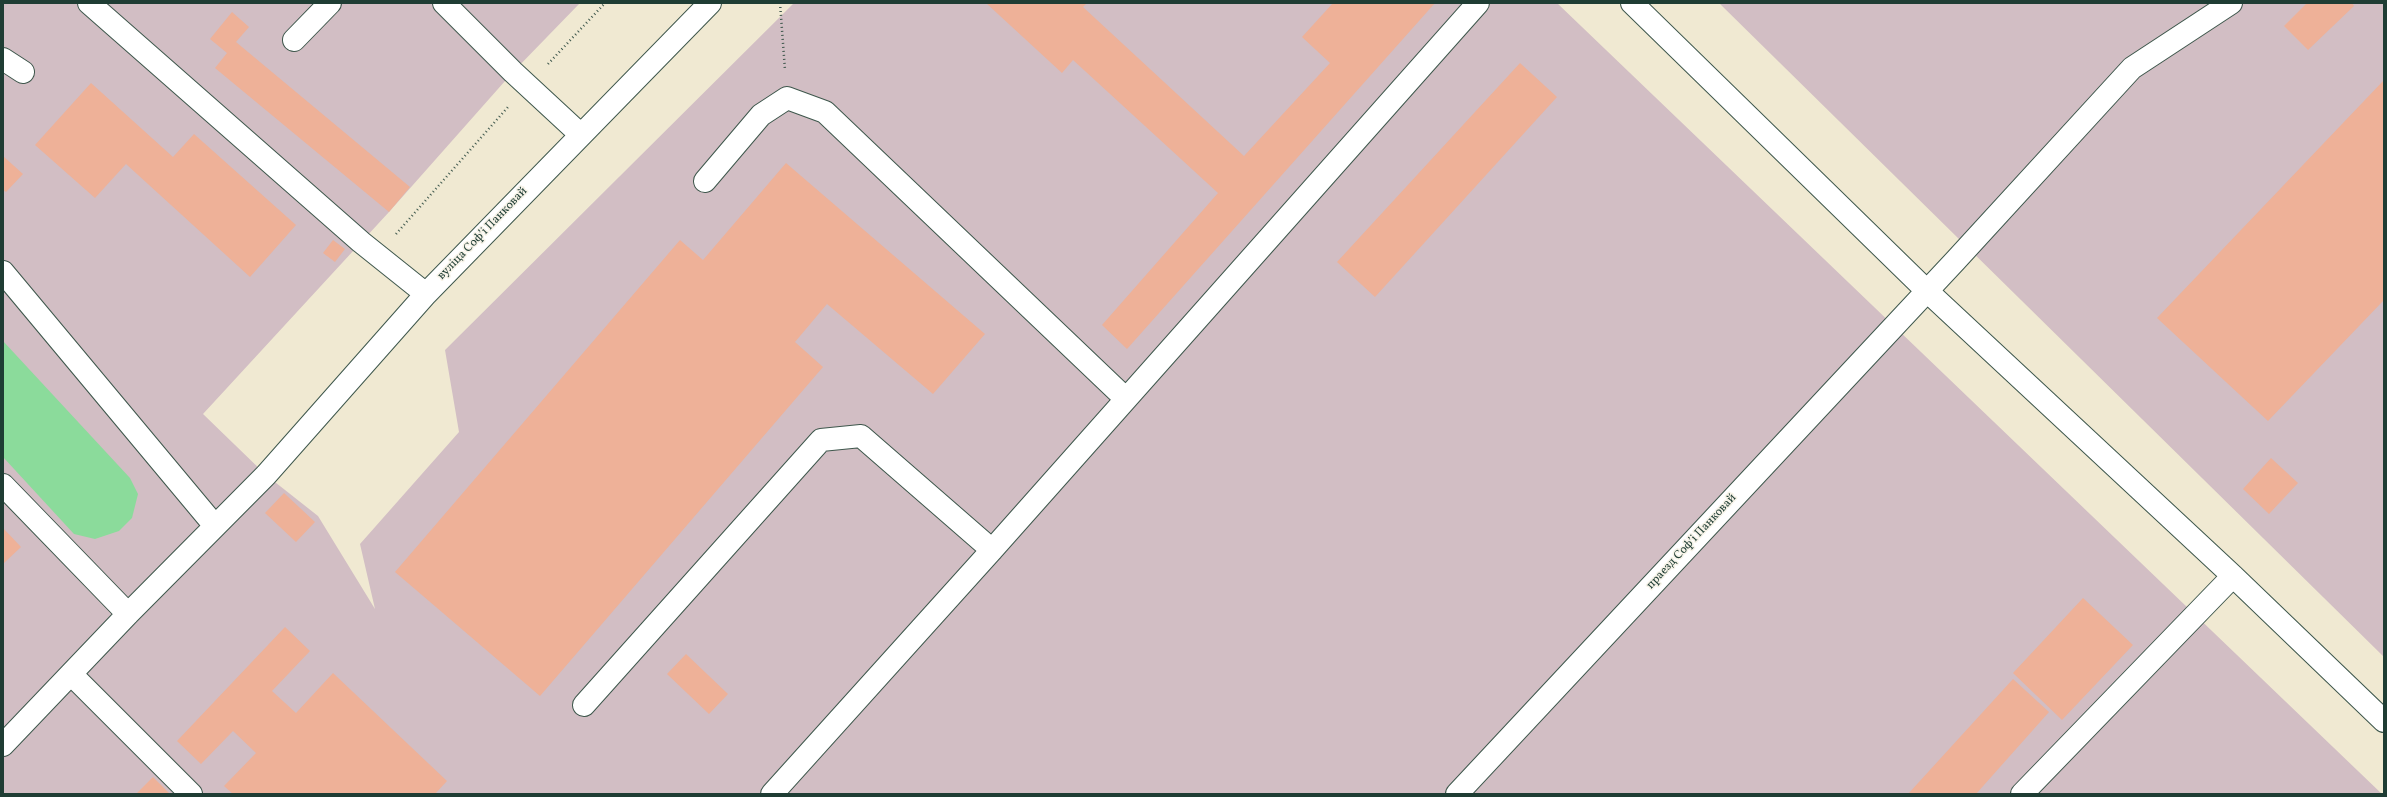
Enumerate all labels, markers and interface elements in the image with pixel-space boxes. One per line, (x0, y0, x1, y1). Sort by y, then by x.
street label: вуліца Софʼі Панковай (435, 185, 531, 283)
street label: праезд Софʼі Панковай (1644, 491, 1740, 593)

